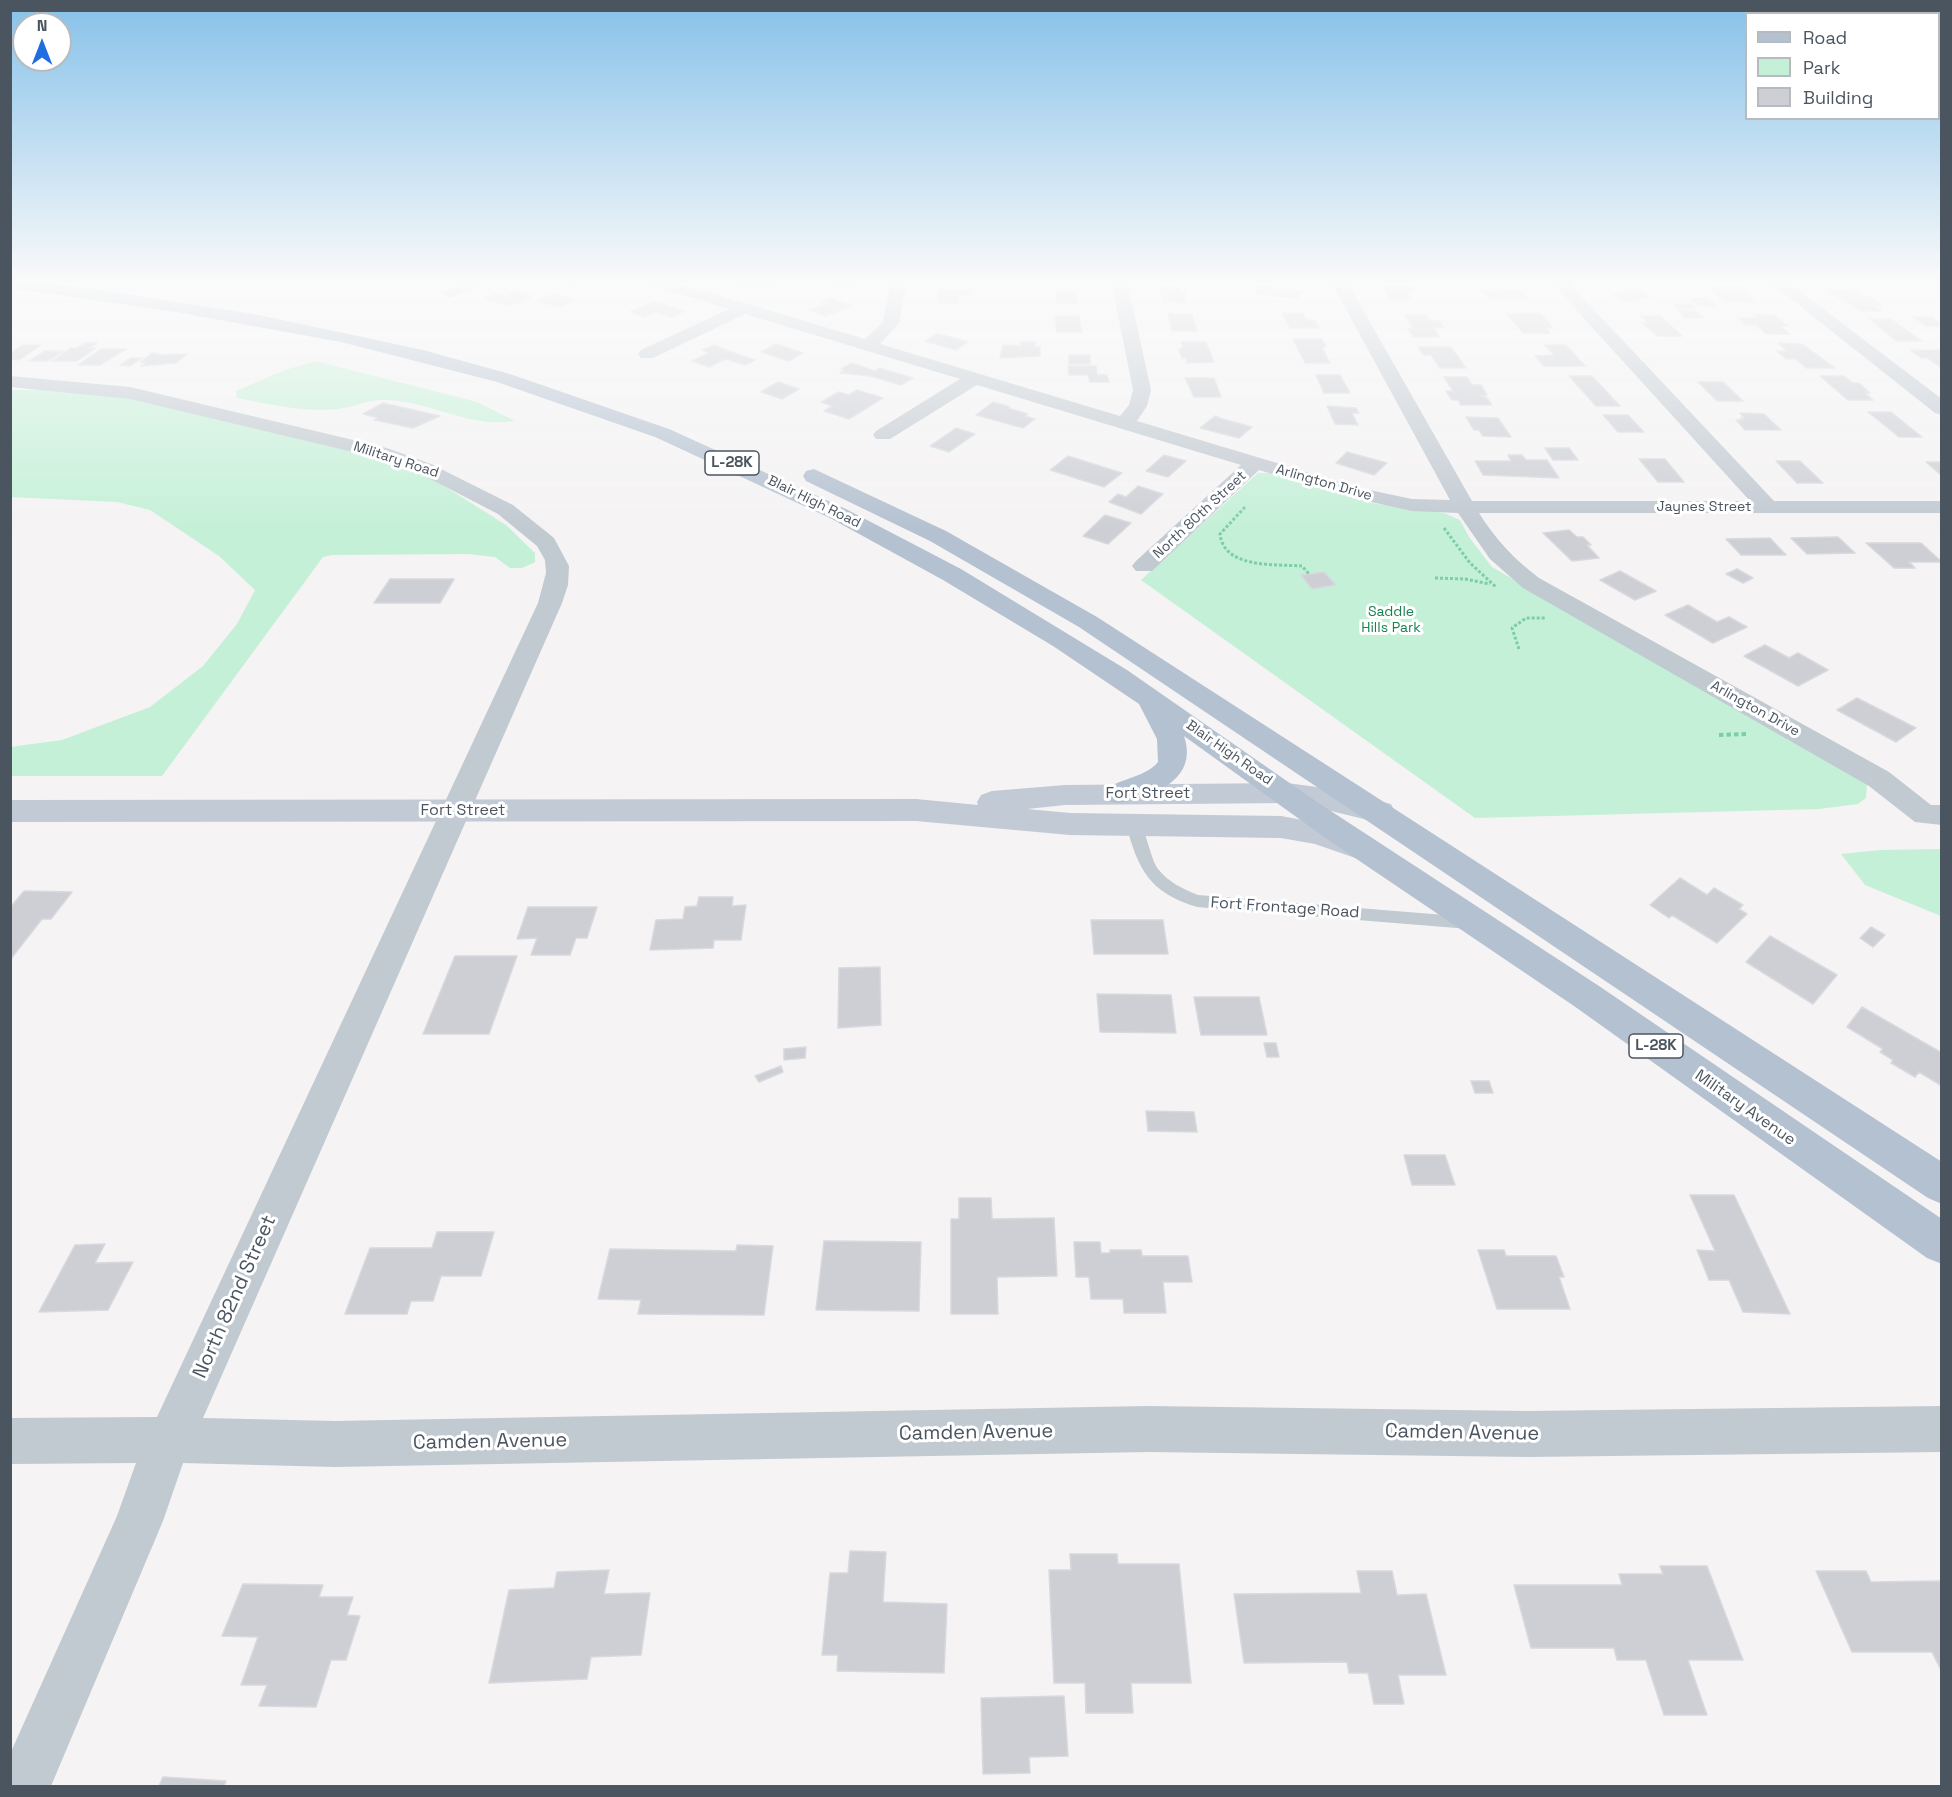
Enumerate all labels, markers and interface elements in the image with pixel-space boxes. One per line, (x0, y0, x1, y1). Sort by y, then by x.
north arrow (12, 12, 72, 72)
legend (1745, 12, 1940, 120)
text: N (37, 15, 47, 36)
text: Road (1803, 26, 1847, 49)
text: Park (1803, 56, 1840, 79)
text: Building (1803, 86, 1873, 109)
street label: Military Road (351, 438, 441, 482)
road number: L-28K (705, 451, 759, 475)
street label: Arlington Drive (1274, 461, 1374, 505)
street label: North 80th Street (1150, 468, 1250, 562)
street label: Blair High Road (765, 472, 863, 532)
street label: Jaynes Street (1656, 499, 1752, 515)
park label: Saddle Hills Park (1361, 604, 1421, 636)
street label: Arlington Drive (1708, 678, 1802, 740)
street label: Blair High Road (1183, 717, 1275, 789)
street label: Fort Street (1106, 784, 1190, 804)
street label: Fort Street (421, 801, 505, 821)
street label: Fort Frontage Road (1210, 893, 1360, 923)
road number: L-28K (1629, 1034, 1683, 1058)
street label: Military Avenue (1691, 1066, 1799, 1150)
street label: North 82nd Street (188, 1212, 282, 1382)
street label: Camden Avenue (899, 1420, 1053, 1446)
street label: Camden Avenue (1385, 1420, 1539, 1446)
street label: Camden Avenue (413, 1429, 567, 1455)

